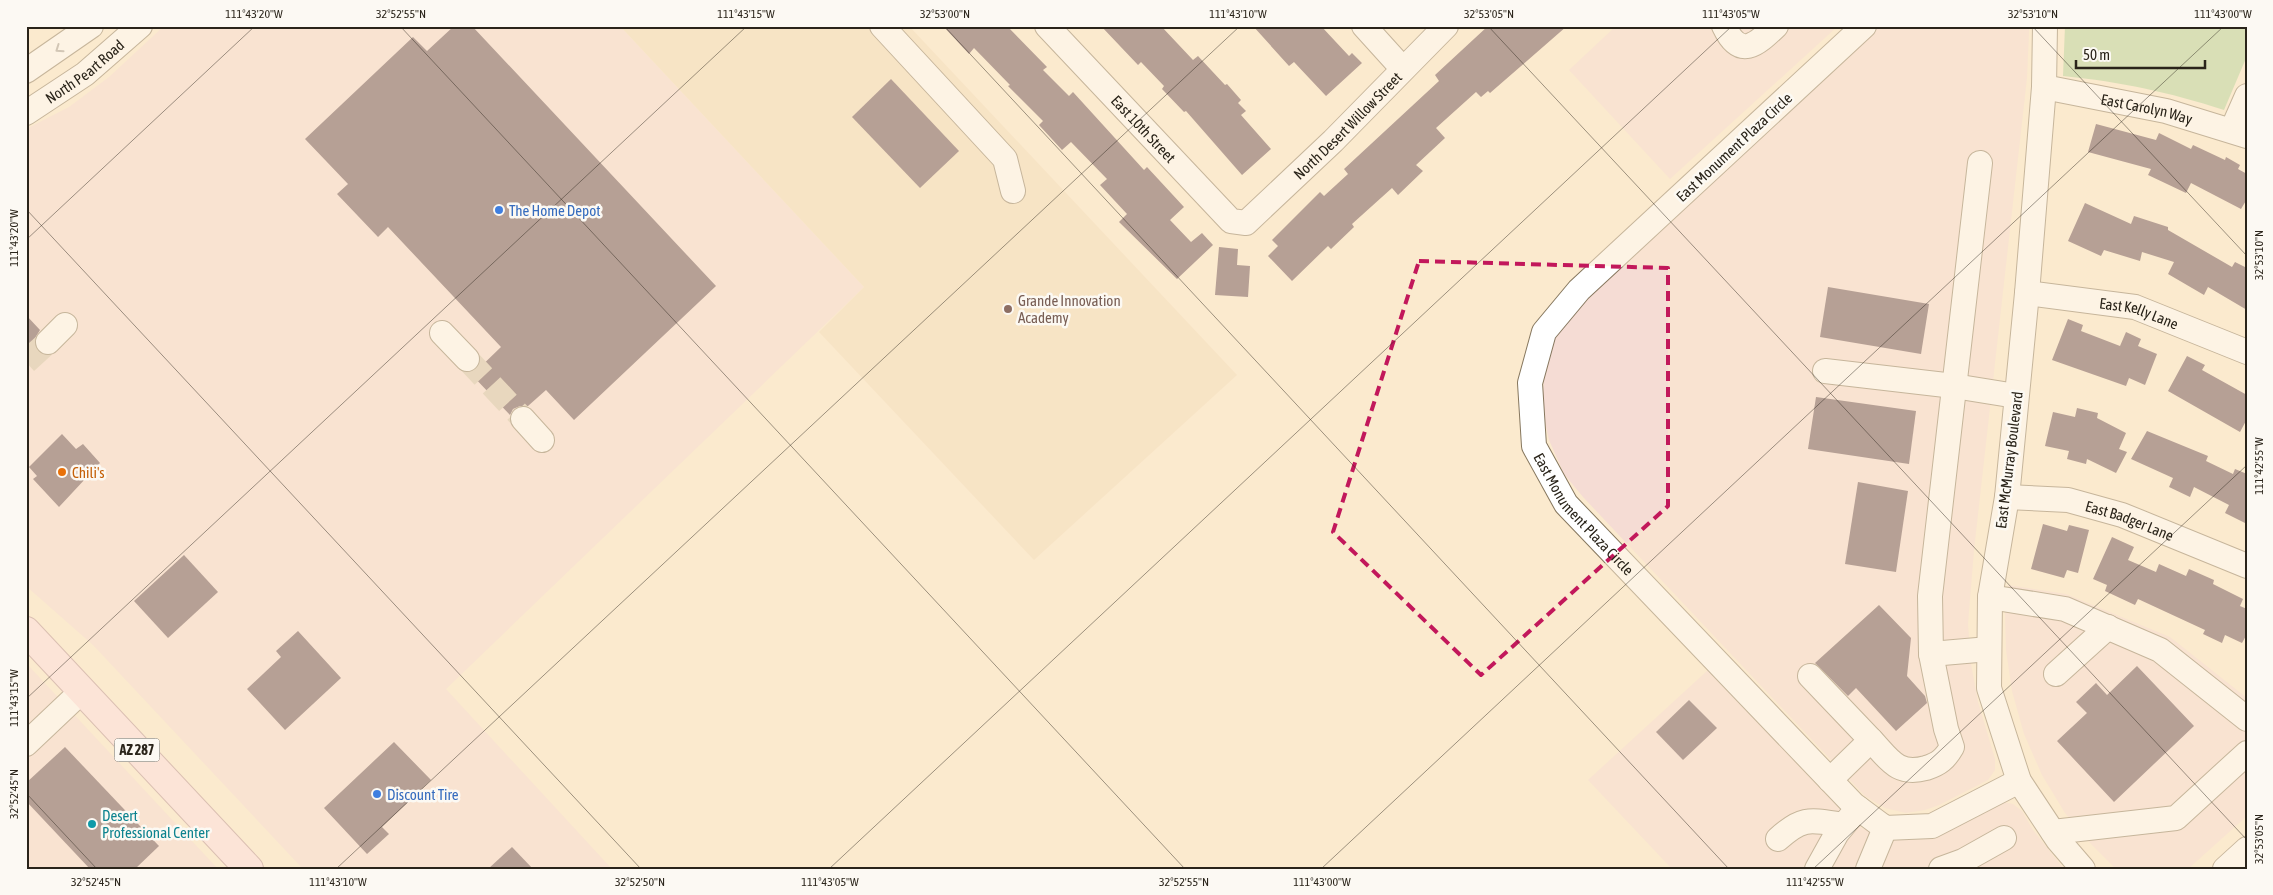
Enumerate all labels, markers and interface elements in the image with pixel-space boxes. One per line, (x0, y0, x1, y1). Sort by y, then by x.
text: 111°43'20"W (225, 7, 283, 21)
text: 32°52'55"N (376, 7, 426, 21)
text: 111°43'15"W (717, 7, 775, 21)
text: 32°53'00"N (920, 7, 970, 21)
text: 111°43'10"W (1209, 7, 1267, 21)
text: 32°53'05"N (1464, 7, 1514, 21)
text: 111°43'05"W (1702, 7, 1760, 21)
text: 32°53'10"N (2008, 7, 2058, 21)
text: 111°43'00"W (2194, 7, 2252, 21)
street label: North Peart Road (42, 36, 127, 106)
scale bar (2076, 38, 2204, 70)
one-way arrow (55, 43, 65, 52)
text: 50 m (2083, 46, 2110, 63)
street label: North Desert Willow Street (1290, 68, 1405, 182)
street label: East Monument Plaza Circle (1673, 89, 1795, 205)
street label: East Carolyn Way (2100, 90, 2195, 127)
street label: East 10th Street (1108, 92, 1179, 166)
place label: The Home Depot (509, 202, 601, 219)
marker: The Home Depot (493, 204, 505, 216)
text: 111°43'20"W (7, 209, 21, 267)
text: 32°53'10"N (2252, 230, 2266, 280)
place label: Grande Innovation Academy (1018, 292, 1121, 326)
street label: East Kelly Lane (2098, 294, 2181, 332)
marker: Grande Innovation Academy (1002, 303, 1014, 315)
street label: East McMurray Boulevard (1992, 390, 2026, 530)
text: 111°42'55"W (2252, 437, 2266, 495)
street label: East Monument Plaza Circle (1531, 450, 1638, 578)
place label: Chili's (72, 464, 105, 481)
marker: Chili's (56, 466, 68, 478)
street label: East Badger Lane (2084, 497, 2177, 544)
text: 111°43'15"W (7, 669, 21, 727)
road number: AZ 287 (114, 738, 160, 762)
text: 32°52'45"N (7, 769, 21, 819)
place label: Discount Tire (387, 786, 459, 803)
marker: Discount Tire (371, 788, 383, 800)
place label: Desert Professional Center (102, 807, 210, 841)
text: 32°53'05"N (2252, 814, 2266, 864)
marker: Desert Professional Center (86, 818, 98, 830)
text: 32°52'45"N (71, 875, 121, 889)
text: 111°43'10"W (309, 875, 367, 889)
text: 32°52'50"N (615, 875, 665, 889)
text: 111°43'05"W (801, 875, 859, 889)
text: 32°52'55"N (1159, 875, 1209, 889)
text: 111°43'00"W (1293, 875, 1351, 889)
text: 111°42'55"W (1786, 875, 1844, 889)

